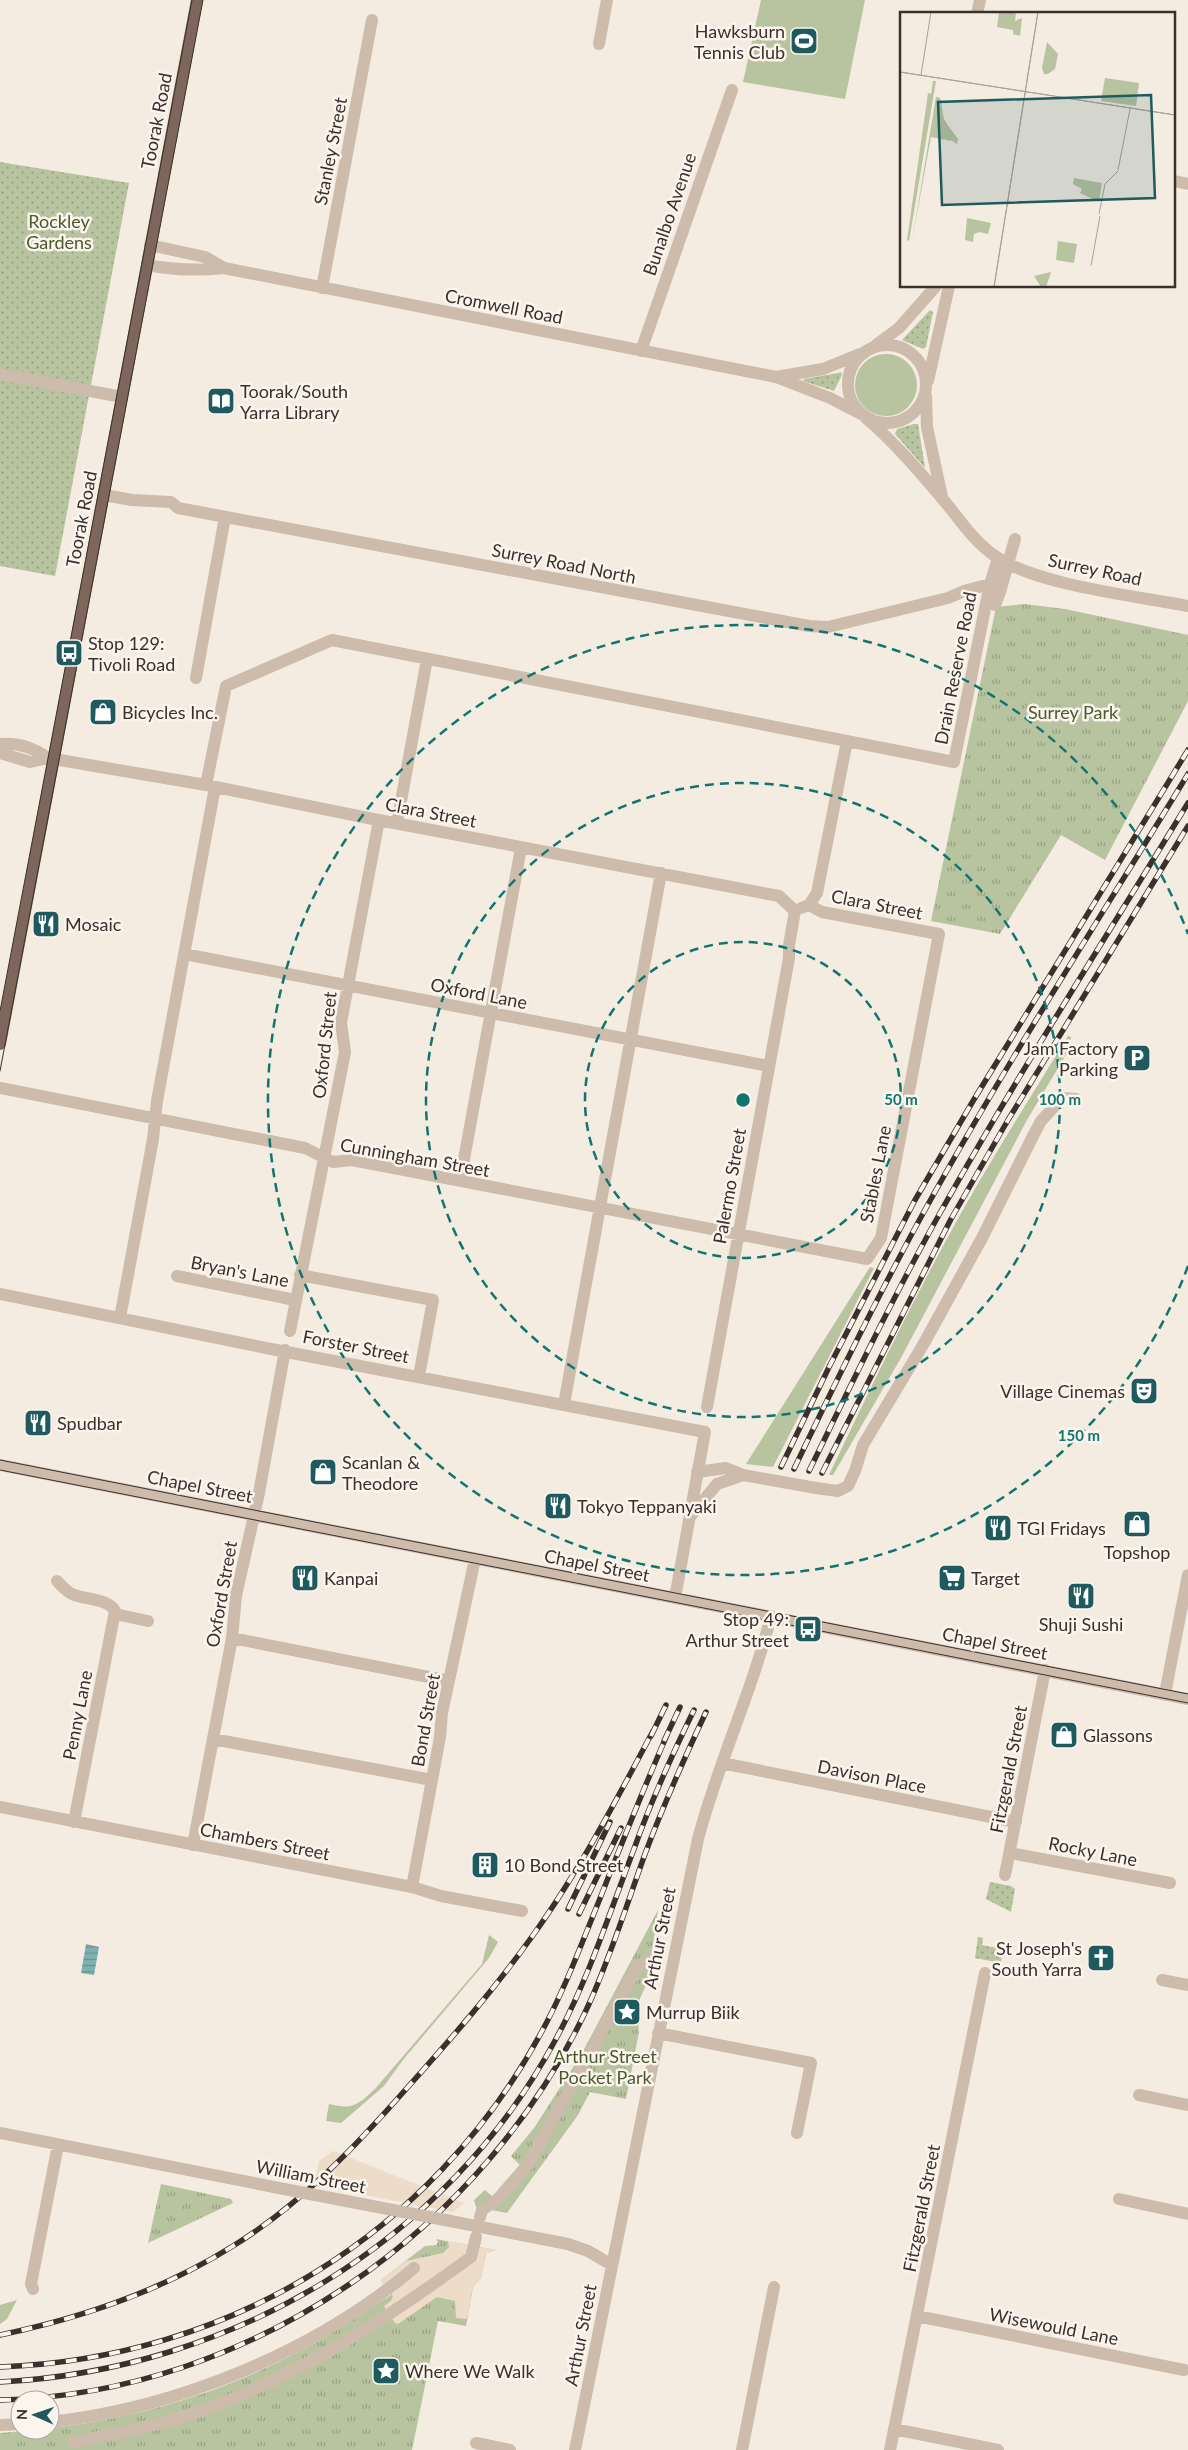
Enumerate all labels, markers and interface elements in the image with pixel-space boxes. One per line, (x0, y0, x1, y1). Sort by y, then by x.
inset map (900, 12, 1176, 288)
place label: Hawksburn Tennis Club (694, 20, 785, 63)
sports icon: Hawksburn Tennis Club (789, 26, 819, 56)
street label: Toorak Road (136, 71, 176, 171)
street label: Stanley Street (309, 95, 351, 207)
street label: Bunalbo Avenue (638, 150, 700, 278)
park label: Rockley Gardens (26, 210, 92, 253)
street label: Cromwell Road (443, 284, 565, 328)
place label: Toorak/South Yarra Library (240, 380, 348, 423)
library icon: Toorak/South Yarra Library (206, 386, 236, 416)
street label: Toorak Road (61, 469, 101, 569)
street label: Surrey Road North (490, 538, 638, 588)
street label: Surrey Road (1046, 548, 1144, 590)
street label: Drain Reserve Road (929, 590, 981, 746)
place label: Stop 129: Tivoli Road (88, 632, 175, 675)
bus stop icon: Stop 129: Tivoli Road (54, 638, 84, 668)
shop icon: Bicycles Inc. (88, 697, 118, 727)
place label: Bicycles Inc. (122, 701, 218, 723)
park label: Surrey Park (1028, 701, 1119, 723)
street label: Clara Street (383, 792, 479, 832)
street label: Clara Street (829, 884, 925, 924)
restaurant icon: Mosaic (31, 909, 61, 939)
place label: Mosaic (65, 913, 122, 935)
street label: Oxford Lane (429, 973, 529, 1013)
street label: Oxford Street (307, 990, 341, 1100)
place label: Jam Factory Parking (1024, 1037, 1119, 1080)
parking icon: Jam Factory Parking (1122, 1043, 1152, 1073)
text: 50 m (884, 1090, 918, 1108)
text: 100 m (1039, 1090, 1081, 1108)
centre of rings (734, 1091, 752, 1109)
street label: Stables Lane (855, 1123, 895, 1225)
street label: Palermo Street (708, 1126, 750, 1245)
street label: Cunningham Street (338, 1133, 492, 1181)
street label: Bryan's Lane (189, 1251, 291, 1291)
street label: Forster Street (301, 1325, 412, 1367)
theatre icon: Village Cinemas (1129, 1376, 1159, 1406)
place label: Village Cinemas (1000, 1380, 1125, 1402)
restaurant icon: Spudbar (23, 1408, 53, 1438)
place label: Spudbar (57, 1412, 123, 1434)
text: 150 m (1058, 1426, 1100, 1444)
place label: Scanlan & Theodore (342, 1451, 420, 1494)
shop icon: Scanlan & Theodore (308, 1457, 338, 1487)
street label: Chapel Street (145, 1465, 255, 1507)
restaurant icon: Tokyo Teppanyaki (543, 1491, 573, 1521)
place label: Tokyo Teppanyaki (577, 1495, 716, 1517)
shop icon: Topshop (1122, 1509, 1152, 1539)
restaurant icon: TGI Fridays (983, 1513, 1013, 1543)
place label: TGI Fridays (1017, 1517, 1106, 1539)
street label: Oxford Street (201, 1539, 241, 1649)
place label: Topshop (1104, 1541, 1170, 1563)
street label: Chapel Street (542, 1544, 652, 1586)
restaurant icon: Kanpai (290, 1563, 320, 1593)
supermarket icon: Target (937, 1563, 967, 1593)
place label: Kanpai (324, 1567, 378, 1589)
place label: Target (971, 1567, 1021, 1589)
restaurant icon: Shuji Sushi (1066, 1581, 1096, 1611)
place label: Stop 49: Arthur Street (686, 1608, 790, 1651)
place label: Shuji Sushi (1039, 1613, 1123, 1635)
bus stop icon: Stop 49: Arthur Street (793, 1614, 823, 1644)
street label: Chapel Street (940, 1622, 1050, 1664)
street label: Penny Lane (58, 1668, 96, 1762)
street label: Bond Street (406, 1671, 444, 1768)
street label: Fitzgerald Street (985, 1703, 1031, 1835)
shop icon: Glassons (1049, 1720, 1079, 1750)
place label: Glassons (1083, 1724, 1153, 1746)
street label: Davison Place (816, 1755, 928, 1797)
street label: Chambers Street (198, 1818, 332, 1864)
street label: Rocky Lane (1047, 1832, 1139, 1870)
building icon: 10 Bond Street (470, 1850, 500, 1880)
place label: 10 Bond Street (504, 1854, 624, 1876)
street label: Arthur Street (638, 1885, 680, 1991)
place label: St Joseph's South Yarra (992, 1937, 1082, 1980)
church icon: St Joseph's South Yarra (1086, 1943, 1116, 1973)
place icon: Murrup Biik (612, 1997, 642, 2027)
place label: Murrup Biik (646, 2001, 741, 2023)
park label: Arthur Street Pocket Park (553, 2045, 657, 2088)
street label: Fitzgerald Street (898, 2142, 944, 2274)
street label: William Street (254, 2155, 368, 2198)
street label: Arthur Street (559, 2282, 601, 2388)
street label: Wisewould Lane (988, 2303, 1120, 2349)
place icon: Where We Walk (371, 2356, 401, 2386)
place label: Where We Walk (405, 2360, 535, 2382)
north arrow (10, 2390, 60, 2440)
text: N (13, 2409, 30, 2420)

